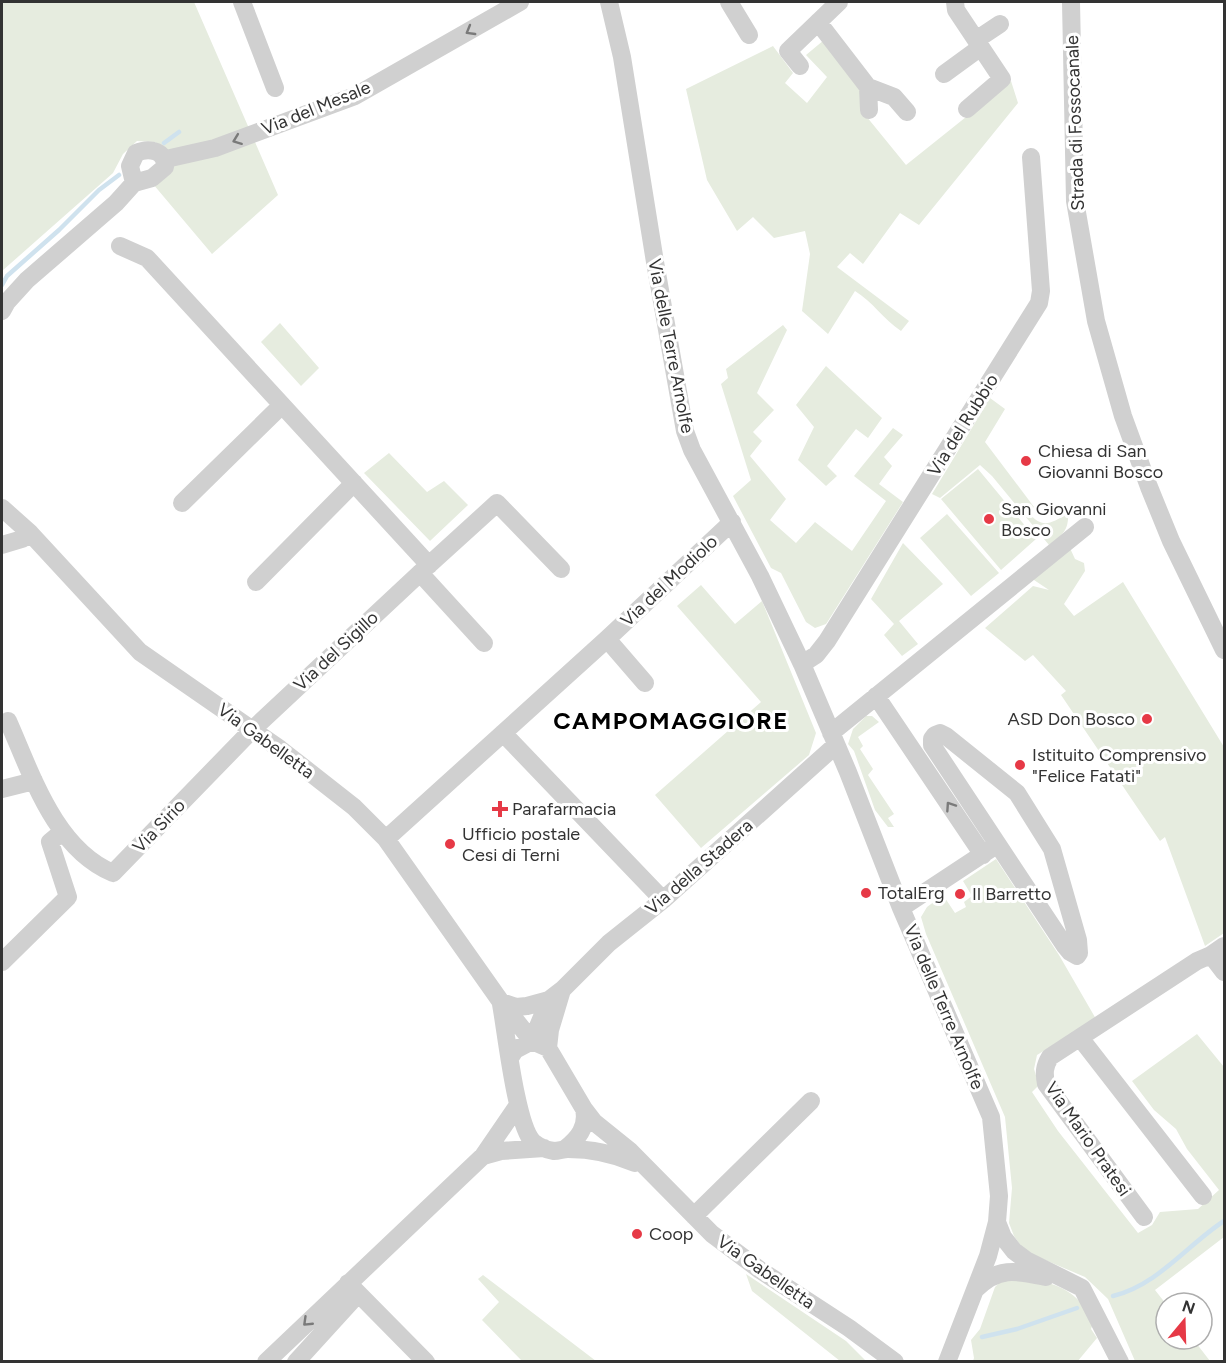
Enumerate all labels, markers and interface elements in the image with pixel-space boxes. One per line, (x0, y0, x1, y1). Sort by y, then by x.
one-way arrow (465, 24, 476, 35)
street label: Strada di Fossocanale (1061, 35, 1089, 211)
street label: Via del Mesale (258, 76, 374, 140)
one-way arrow (232, 133, 243, 146)
street label: Via delle Terre Arnolfe (643, 257, 699, 435)
street label: Via del Rubbio (923, 370, 1003, 480)
place label: Chiesa di San Giovanni Bosco (1038, 440, 1163, 483)
marker: Chiesa di San Giovanni Bosco (1019, 454, 1033, 468)
place label: San Giovanni Bosco (1001, 498, 1106, 541)
marker: San Giovanni Bosco (982, 512, 996, 526)
street label: Via del Modiolo (616, 531, 722, 631)
street label: Via del Sigillo (289, 606, 383, 696)
street label: Via Gabelletta (213, 699, 319, 783)
district label: CAMPOMAGGIORE (553, 706, 789, 735)
place label: ASD Don Bosco (1008, 708, 1135, 730)
marker: ASD Don Bosco (1140, 712, 1154, 726)
place label: Istituito Comprensivo "Felice Fatati" (1032, 744, 1206, 787)
marker: Istituito Comprensivo "Felice Fatati" (1013, 758, 1027, 772)
street label: Via Sirio (128, 795, 190, 857)
place label: Parafarmacia (512, 798, 616, 820)
marker: Parafarmacia (493, 802, 507, 816)
one-way arrow (946, 802, 957, 813)
street label: Via della Stadera (641, 814, 757, 920)
place label: Ufficio postale Cesi di Terni (462, 823, 580, 866)
marker: Ufficio postale Cesi di Terni (443, 837, 457, 851)
place label: TotalErg (878, 882, 944, 904)
place label: Il Barretto (972, 883, 1051, 905)
marker: TotalErg (859, 886, 873, 900)
marker: Il Barretto (953, 887, 967, 901)
street label: Via delle Terre Arnolfe (899, 921, 989, 1093)
street label: Via Mario Pratesi (1040, 1078, 1136, 1200)
place label: Coop (649, 1223, 694, 1245)
marker: Coop (630, 1227, 644, 1241)
street label: Via Gabelletta (713, 1230, 819, 1314)
north arrow (1154, 1291, 1214, 1351)
text: N (1180, 1296, 1198, 1318)
one-way arrow (303, 1315, 314, 1326)

